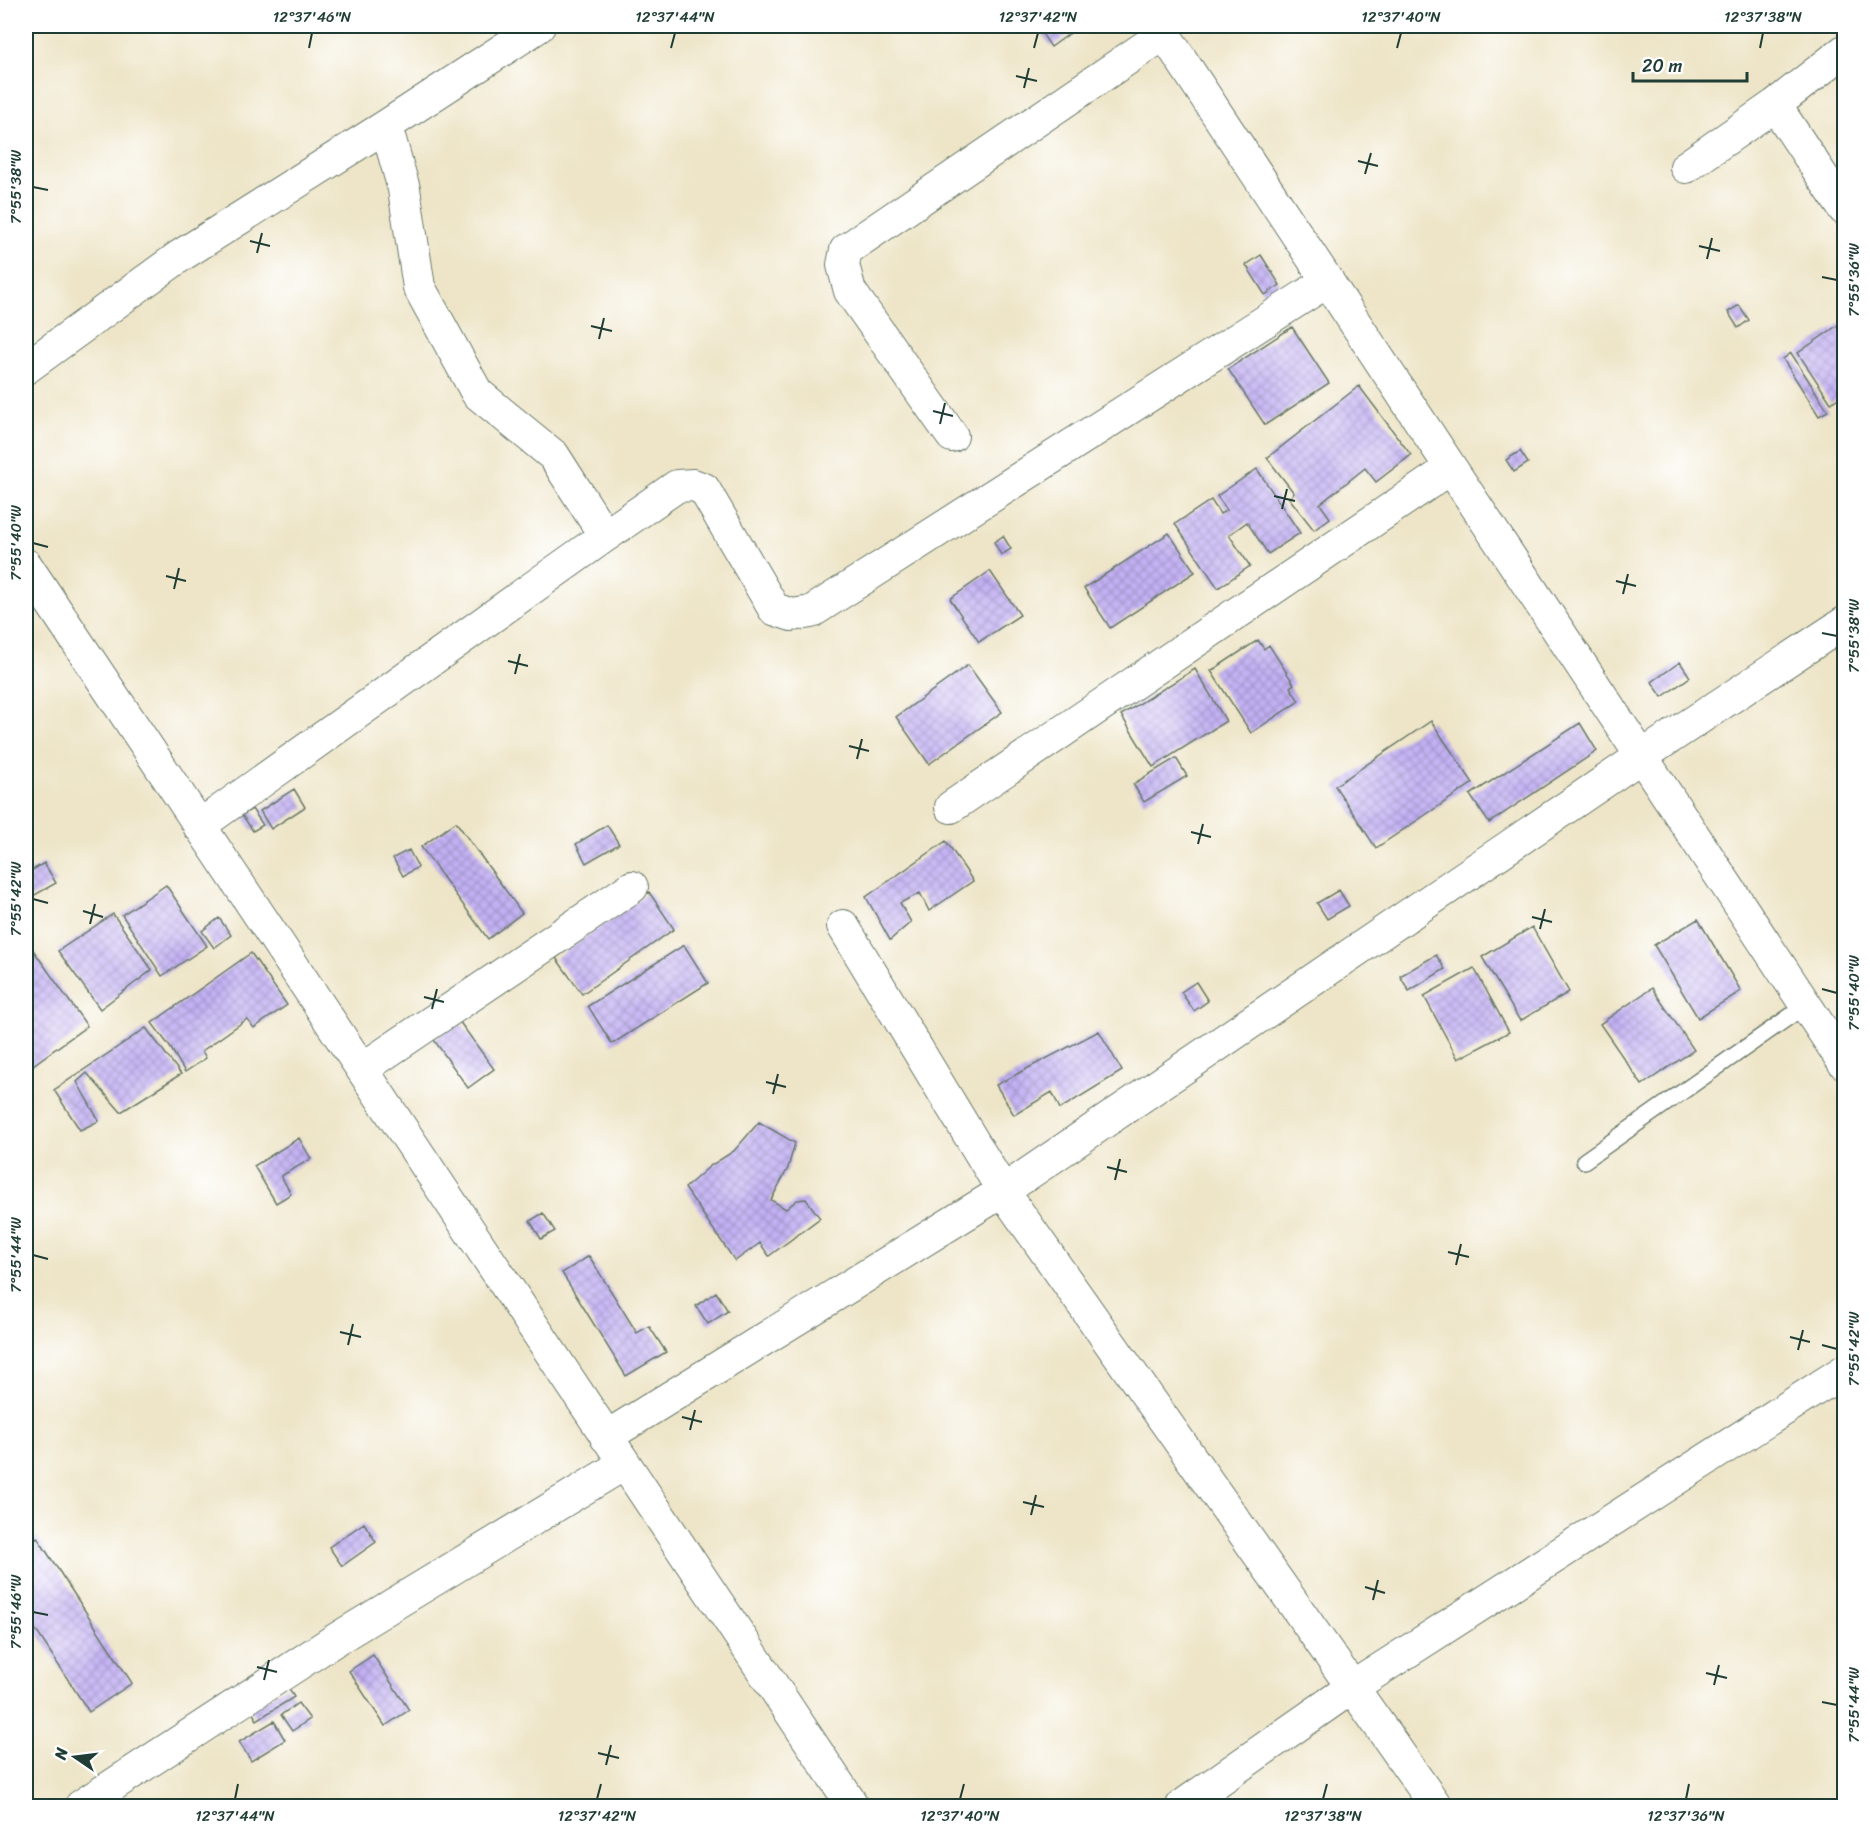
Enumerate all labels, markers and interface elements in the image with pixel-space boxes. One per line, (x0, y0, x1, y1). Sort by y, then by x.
text: 12°37'46"N (273, 4, 352, 30)
text: 12°37'44"N (635, 4, 715, 30)
text: 12°37'42"N (999, 4, 1078, 30)
text: 12°37'40"N (1361, 4, 1441, 30)
text: 12°37'38"N (1724, 4, 1802, 30)
scale bar (1633, 45, 1747, 83)
text: 20 m (1642, 50, 1682, 82)
text: 7°55'38"W (3, 150, 29, 224)
text: 7°55'36"W (1841, 243, 1867, 317)
text: 7°55'40"W (3, 505, 29, 581)
text: 7°55'38"W (1841, 599, 1867, 673)
text: 7°55'42"W (3, 861, 29, 936)
text: 7°55'40"W (1841, 955, 1867, 1031)
text: 7°55'44"W (3, 1217, 29, 1293)
text: 7°55'42"W (1841, 1311, 1867, 1386)
text: 7°55'46"W (3, 1574, 29, 1649)
text: 7°55'44"W (1841, 1667, 1867, 1743)
north arrow (45, 1727, 105, 1787)
text: N (45, 1744, 77, 1763)
text: 12°37'44"N (195, 1803, 275, 1829)
text: 12°37'42"N (558, 1803, 637, 1829)
text: 12°37'40"N (920, 1803, 1000, 1829)
text: 12°37'38"N (1284, 1803, 1362, 1829)
text: 12°37'36"N (1647, 1803, 1725, 1829)

